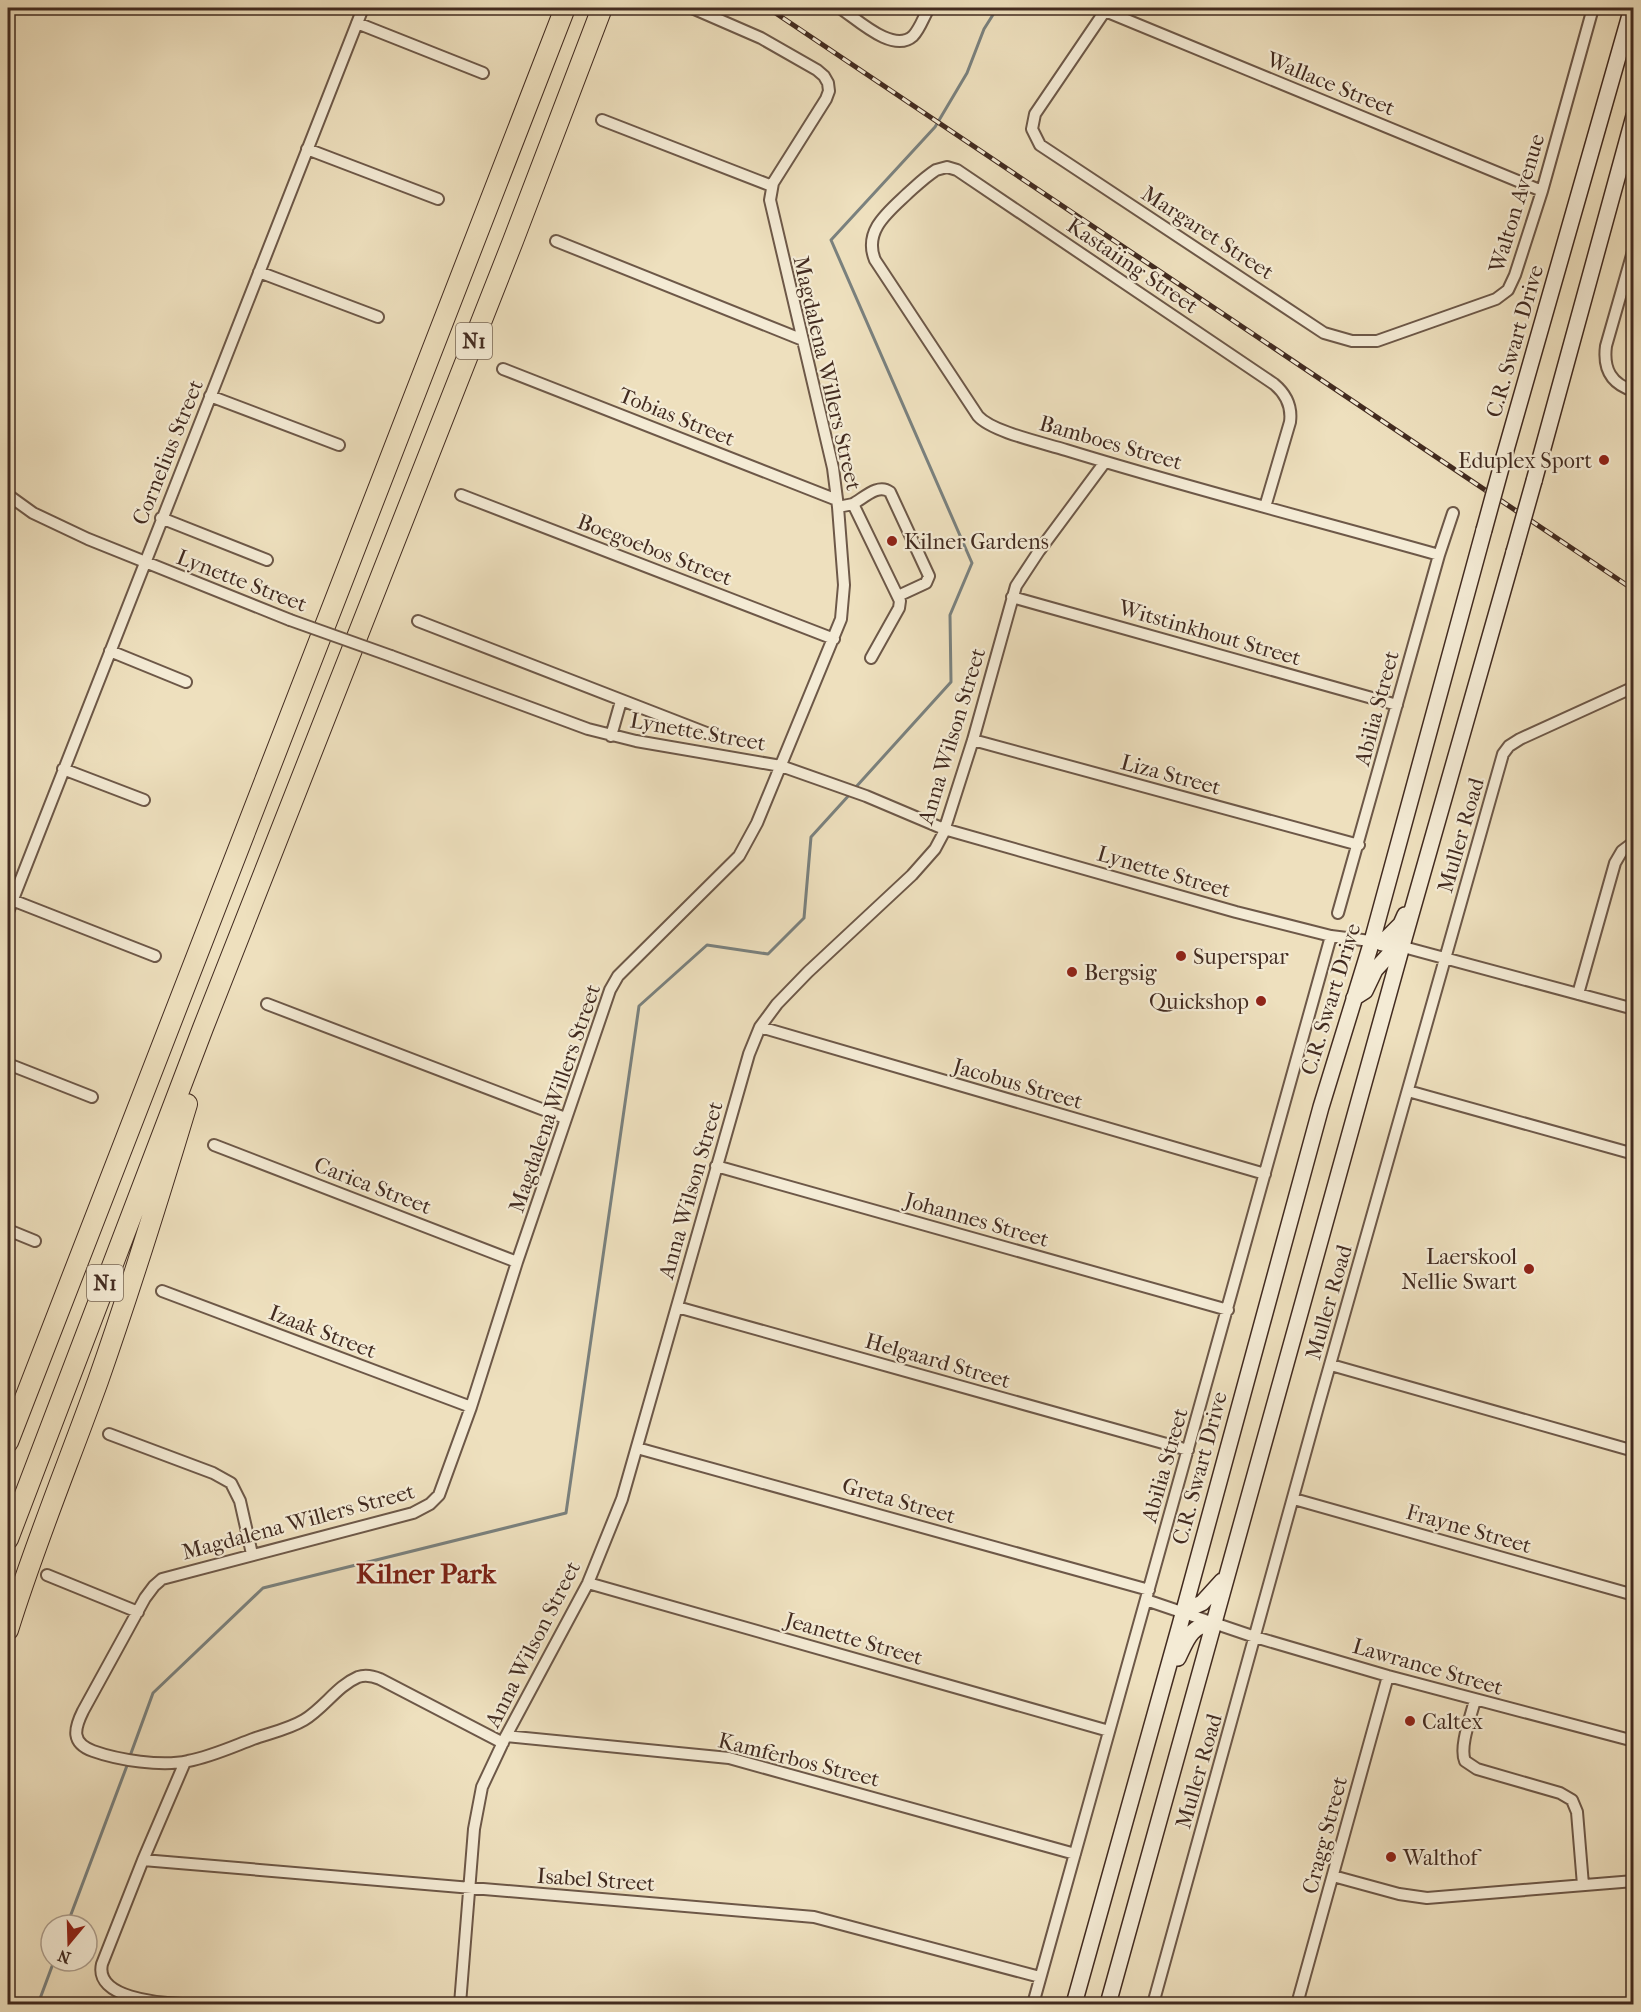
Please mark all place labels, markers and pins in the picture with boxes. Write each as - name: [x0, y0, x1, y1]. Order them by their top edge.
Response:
- place label: Eduplex Sport: [1458, 448, 1592, 474]
- marker: Eduplex Sport: [1597, 453, 1611, 467]
- place label: Kilner Gardens: [904, 529, 1049, 555]
- marker: Kilner Gardens: [885, 534, 899, 548]
- place label: Superspar: [1193, 944, 1289, 970]
- marker: Superspar: [1174, 949, 1188, 963]
- place label: Bergsig: [1084, 960, 1157, 986]
- marker: Bergsig: [1065, 965, 1079, 979]
- place label: Quickshop: [1149, 989, 1249, 1015]
- marker: Quickshop: [1254, 994, 1268, 1008]
- place label: Laerskool Nellie Swart: [1401, 1244, 1517, 1295]
- marker: Laerskool Nellie Swart: [1522, 1262, 1536, 1276]
- place label: Caltex: [1422, 1709, 1484, 1735]
- marker: Caltex: [1403, 1714, 1417, 1728]
- place label: Walthof: [1402, 1845, 1482, 1871]
- marker: Walthof: [1384, 1850, 1398, 1864]

